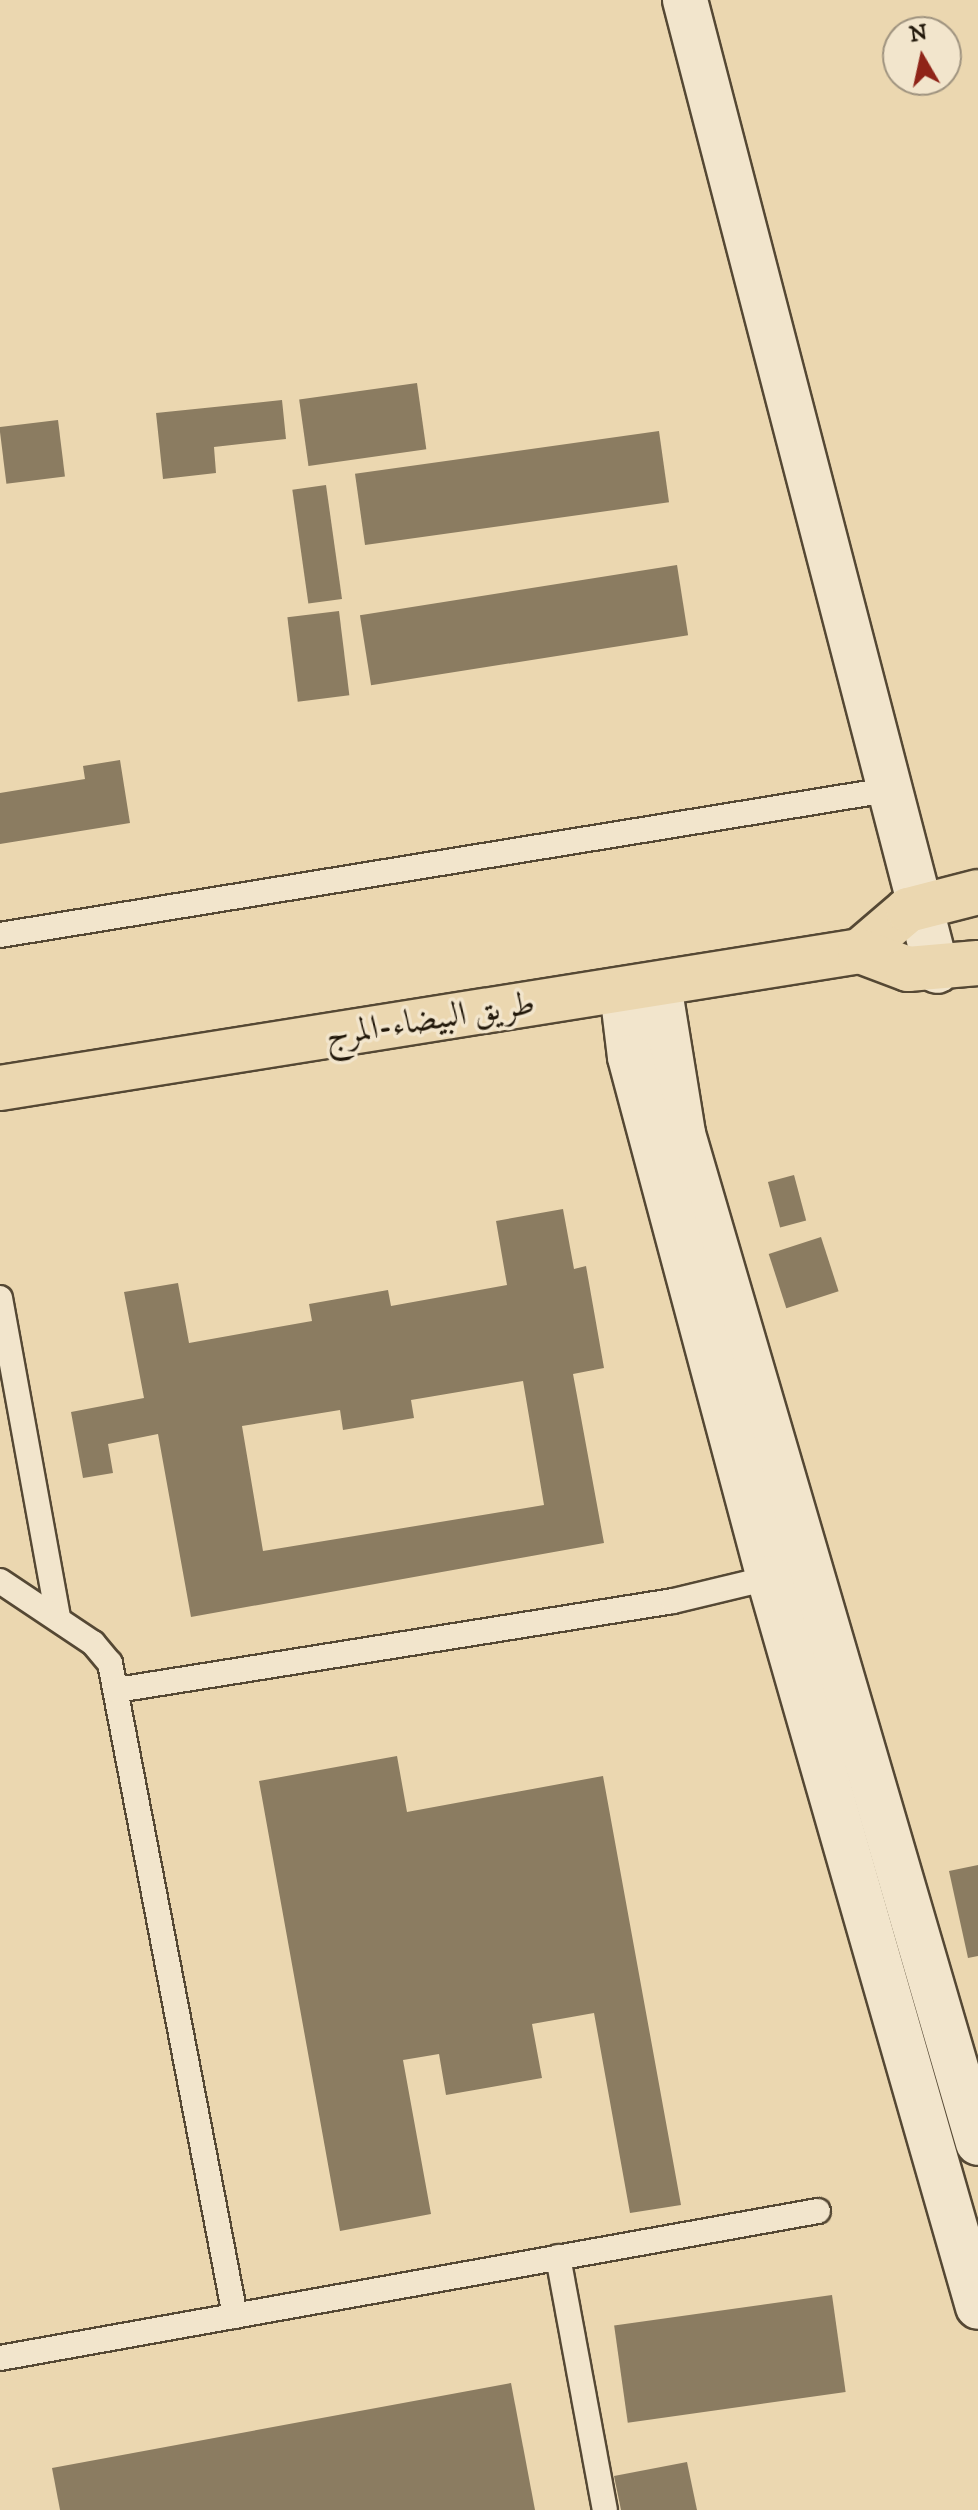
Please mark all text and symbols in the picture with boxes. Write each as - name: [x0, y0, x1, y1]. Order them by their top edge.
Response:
- north arrow: [882, 16, 962, 96]
- text: N: [907, 19, 930, 49]
- street label: طريق البيضاء-المرج: [322, 983, 538, 1057]

